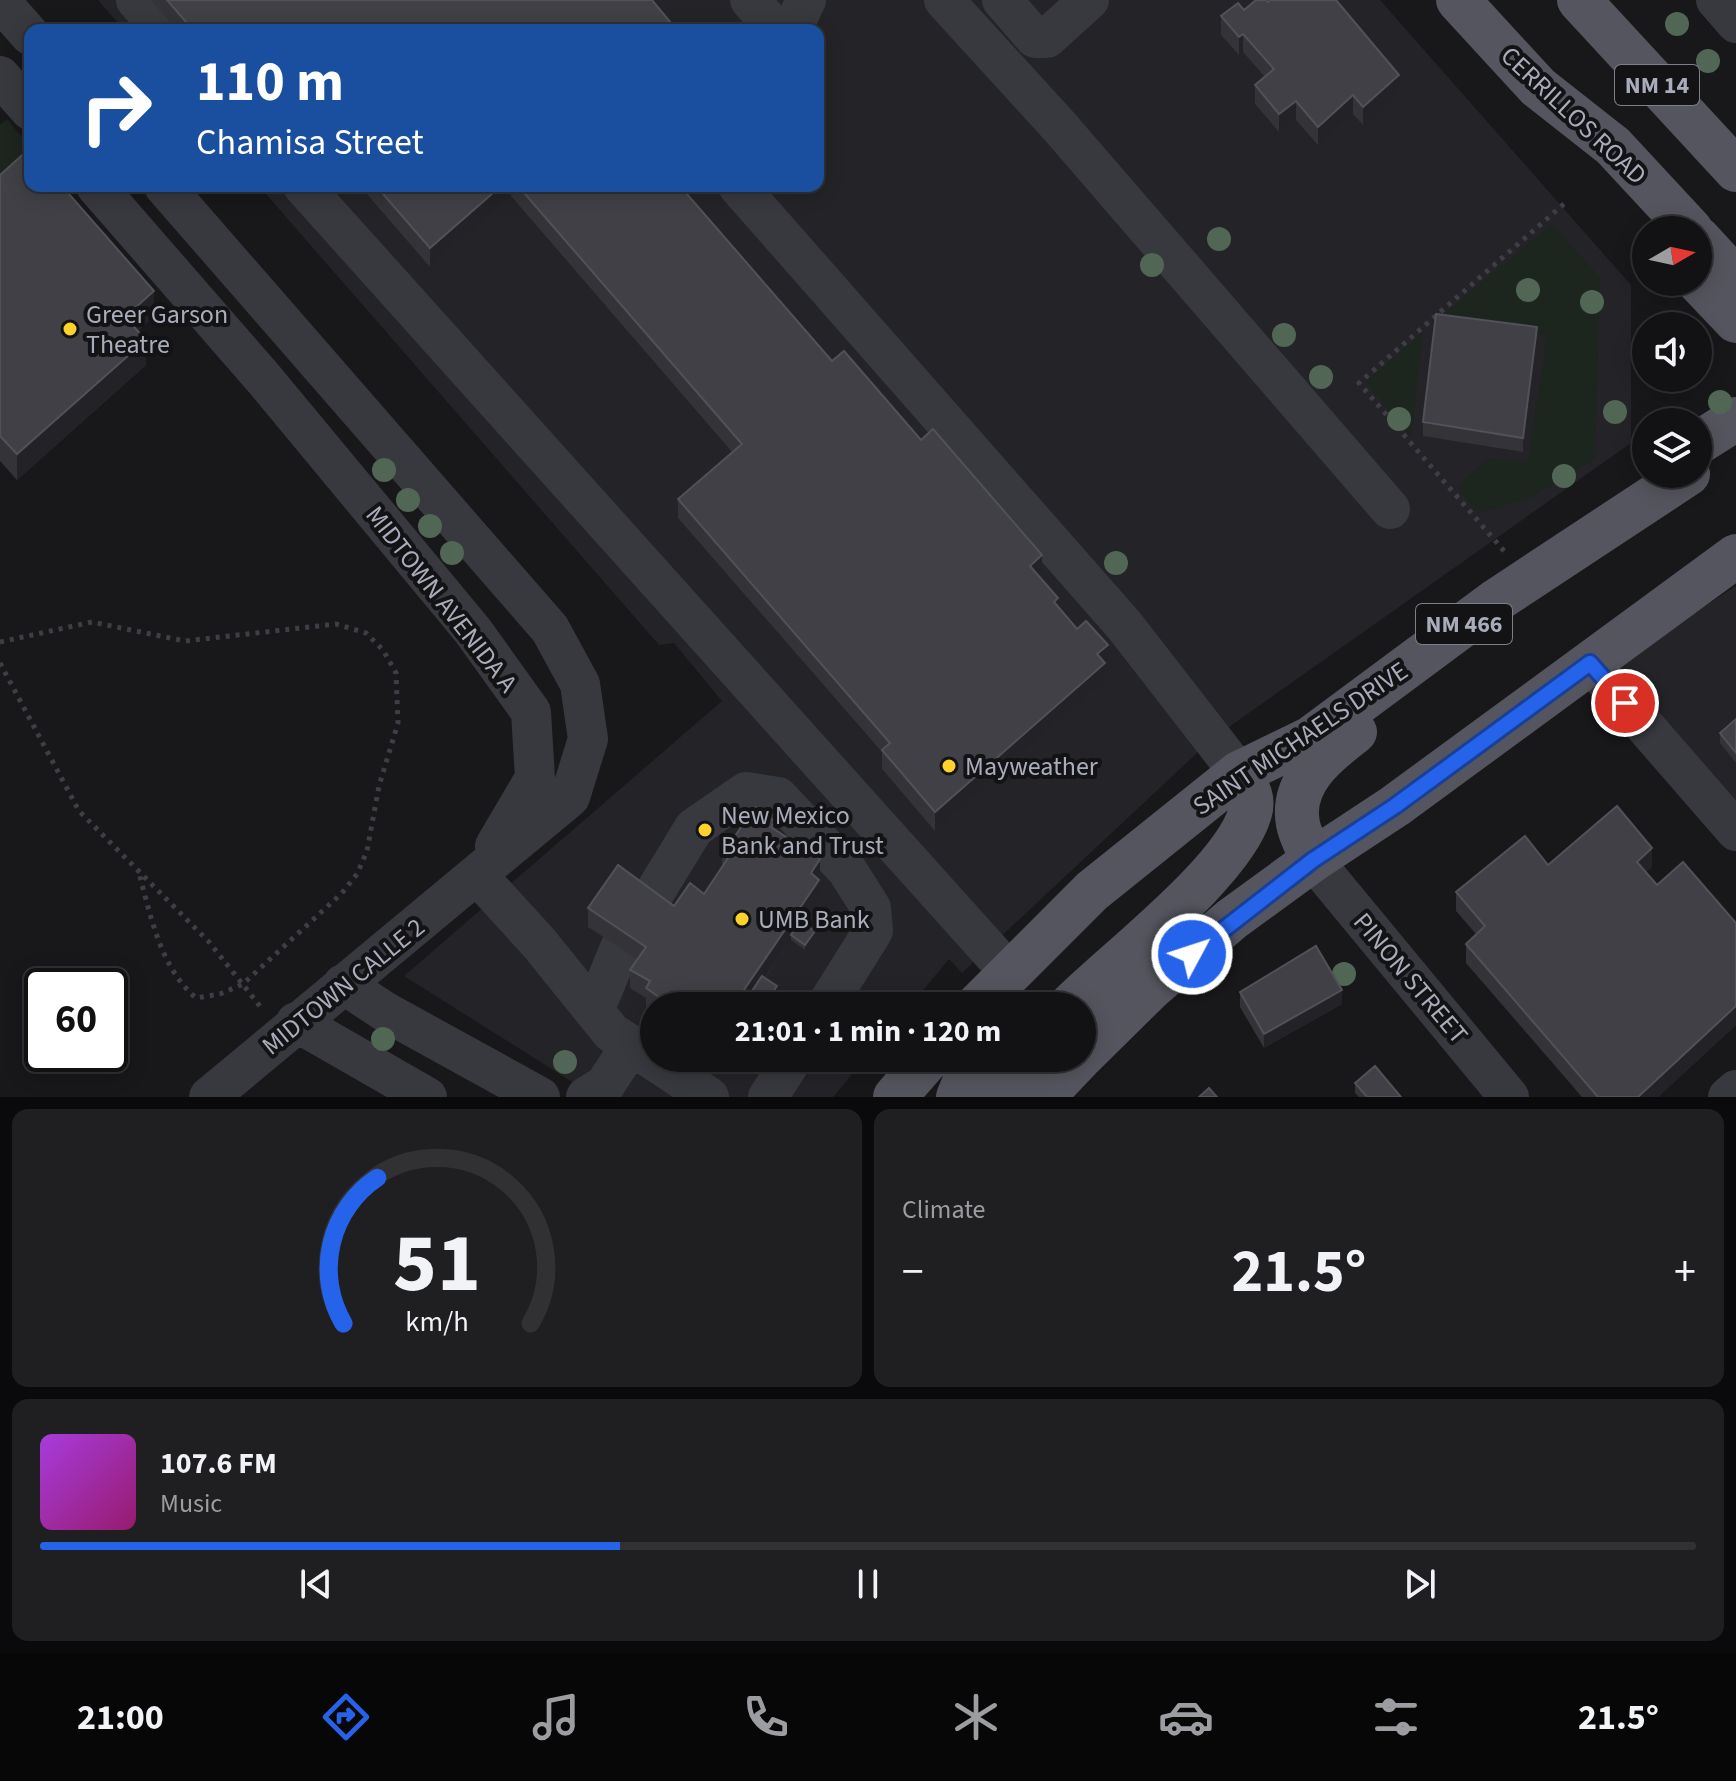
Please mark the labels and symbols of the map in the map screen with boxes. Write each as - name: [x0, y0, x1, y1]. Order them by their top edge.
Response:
- street label: CERRILLOS ROAD: [1492, 38, 1655, 193]
- road number: NM 14: [1615, 65, 1699, 105]
- north arrow: [1632, 216, 1712, 296]
- place label: Greer Garson Theatre: [86, 296, 228, 363]
- marker: Greer Garson Theatre: [61, 320, 79, 338]
- street label: MIDTOWN AVENIDA A: [357, 498, 527, 701]
- road number: NM 466: [1416, 604, 1512, 644]
- street label: SAINT MICHAELS DRIVE: [1185, 653, 1415, 824]
- pin: [1591, 669, 1659, 737]
- place label: Mayweather: [965, 748, 1099, 785]
- marker: Mayweather: [940, 757, 958, 775]
- place label: New Mexico Bank and Trust: [721, 797, 884, 864]
- marker: New Mexico Bank and Trust: [696, 821, 714, 839]
- place label: UMB Bank: [758, 901, 870, 938]
- street label: PINON STREET: [1345, 905, 1477, 1052]
- street label: MIDTOWN CALLE 2: [254, 909, 433, 1064]
- marker: UMB Bank: [733, 910, 751, 928]
- position arrow: [1150, 912, 1234, 996]
- speed limit sign: 60: [24, 968, 128, 1072]

